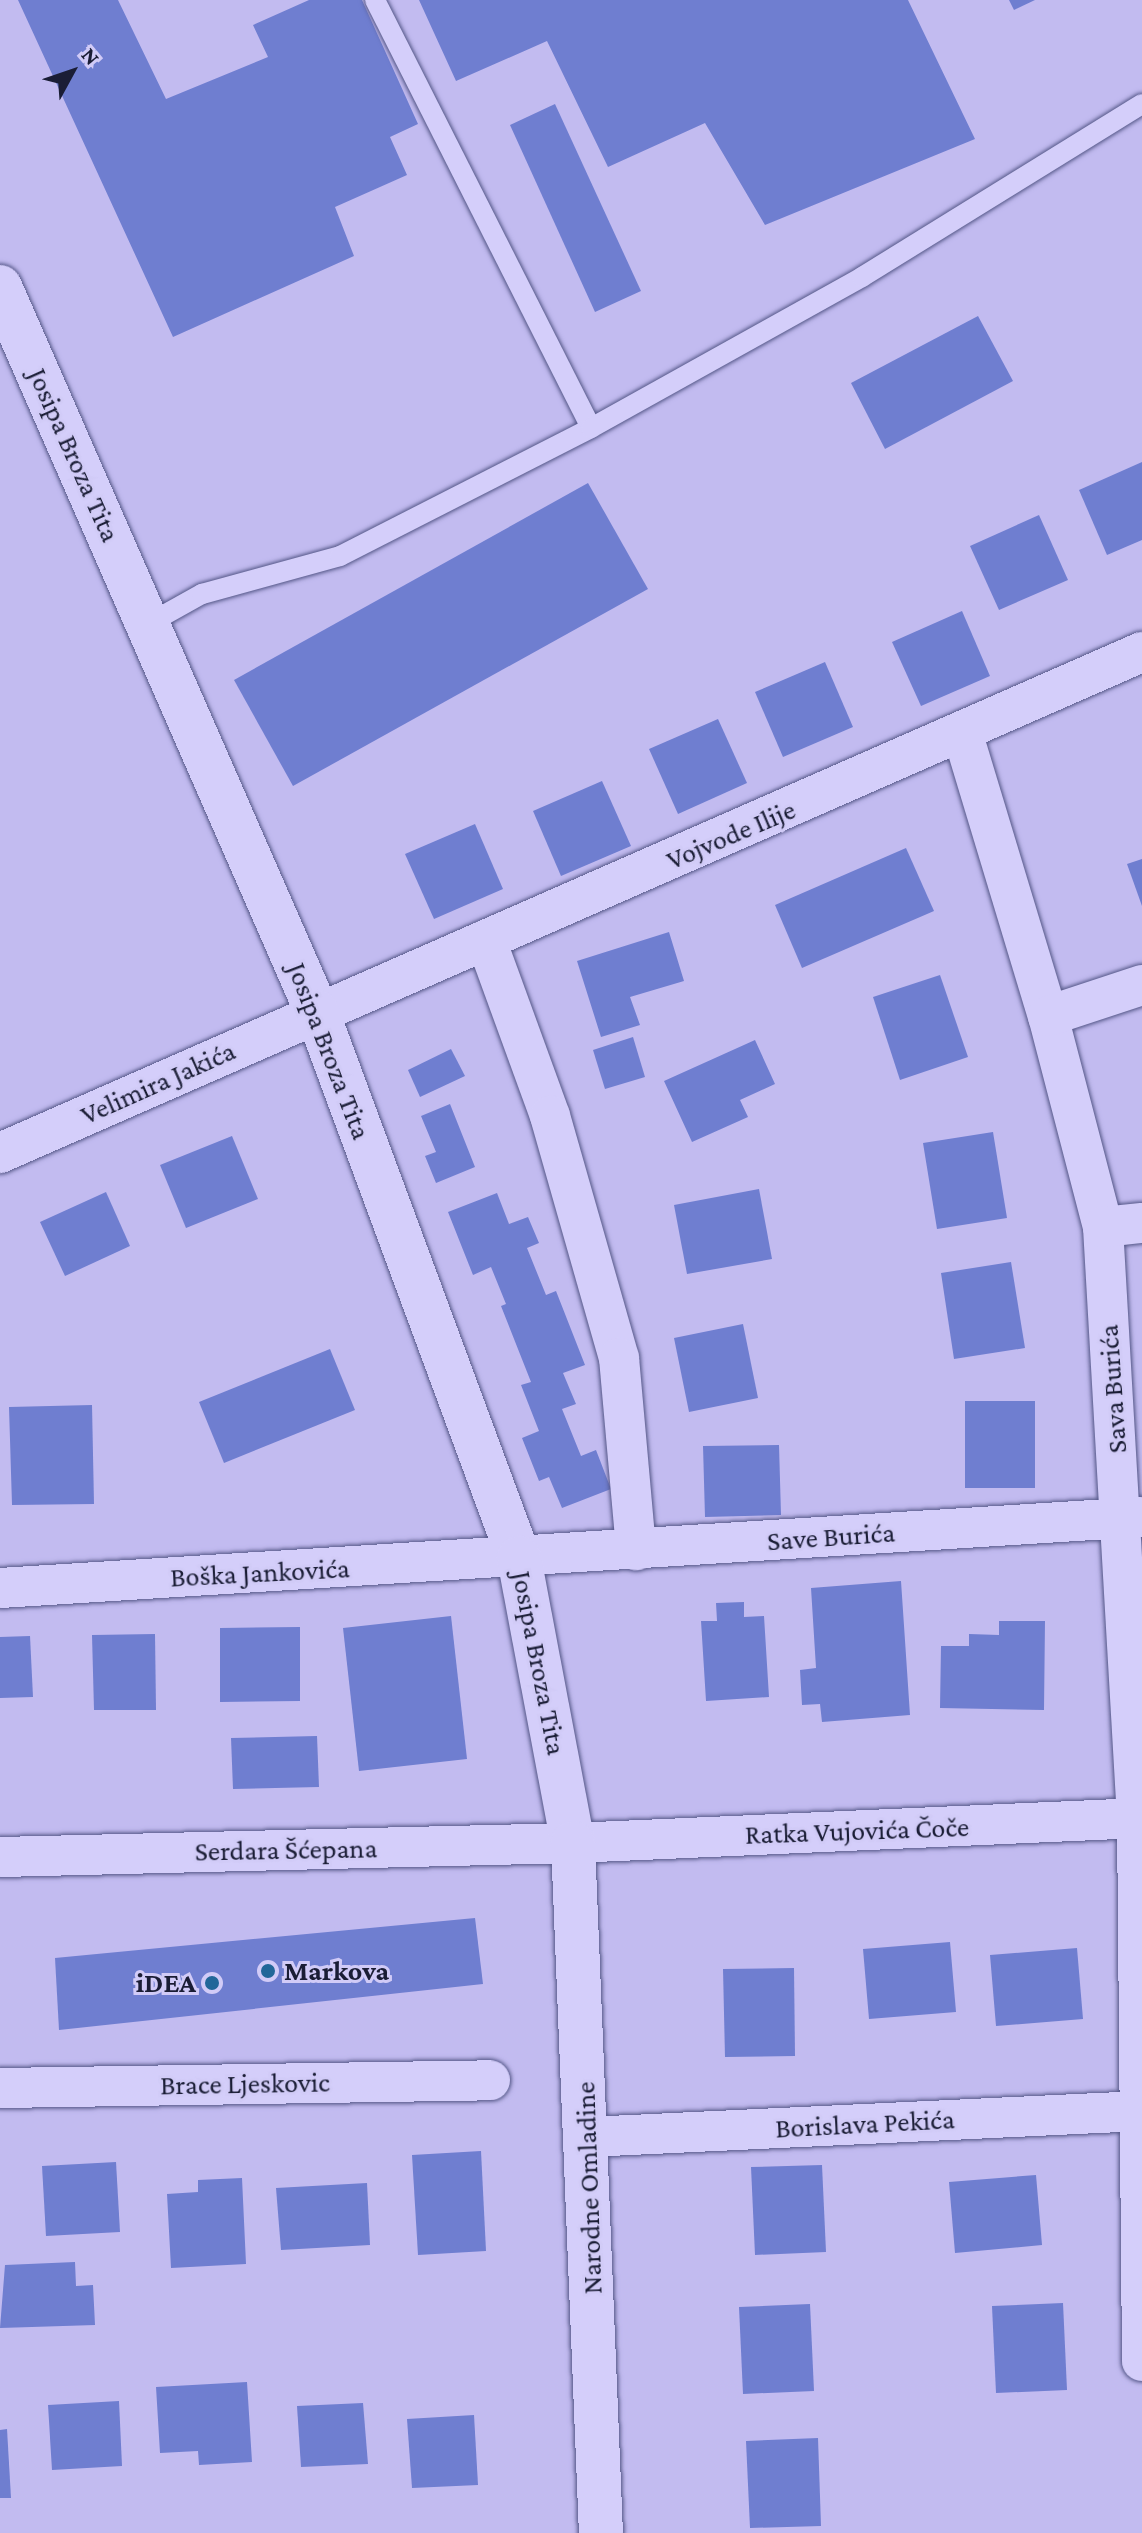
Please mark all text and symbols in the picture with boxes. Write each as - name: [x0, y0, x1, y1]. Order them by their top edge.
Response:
- north arrow: [32, 32, 112, 112]
- text: N: [76, 42, 105, 70]
- street label: Josipa Broza Tita: [21, 363, 127, 547]
- street label: Vojvode Ilije: [661, 793, 801, 877]
- street label: Josipa Broza Tita: [280, 958, 378, 1144]
- street label: Velimira Jakića: [75, 1034, 241, 1132]
- street label: Sava Burića: [1092, 1324, 1134, 1454]
- street label: Save Burića: [766, 1516, 896, 1558]
- street label: Boška Jankovića: [169, 1552, 351, 1594]
- street label: Josipa Broza Tita: [505, 1568, 573, 1758]
- street label: Ratka Vujovića Čoče: [744, 1810, 970, 1852]
- street label: Serdara Šćepana: [194, 1832, 378, 1868]
- place label: Markova: [284, 1954, 389, 1988]
- marker: Markova: [259, 1962, 277, 1980]
- place label: iDEA: [136, 1966, 196, 2000]
- marker: iDEA: [203, 1974, 221, 1992]
- street label: Brace Ljeskovic: [160, 2066, 330, 2102]
- street label: Narodne Omladine: [568, 2081, 610, 2295]
- street label: Borislava Pekića: [774, 2103, 956, 2145]

